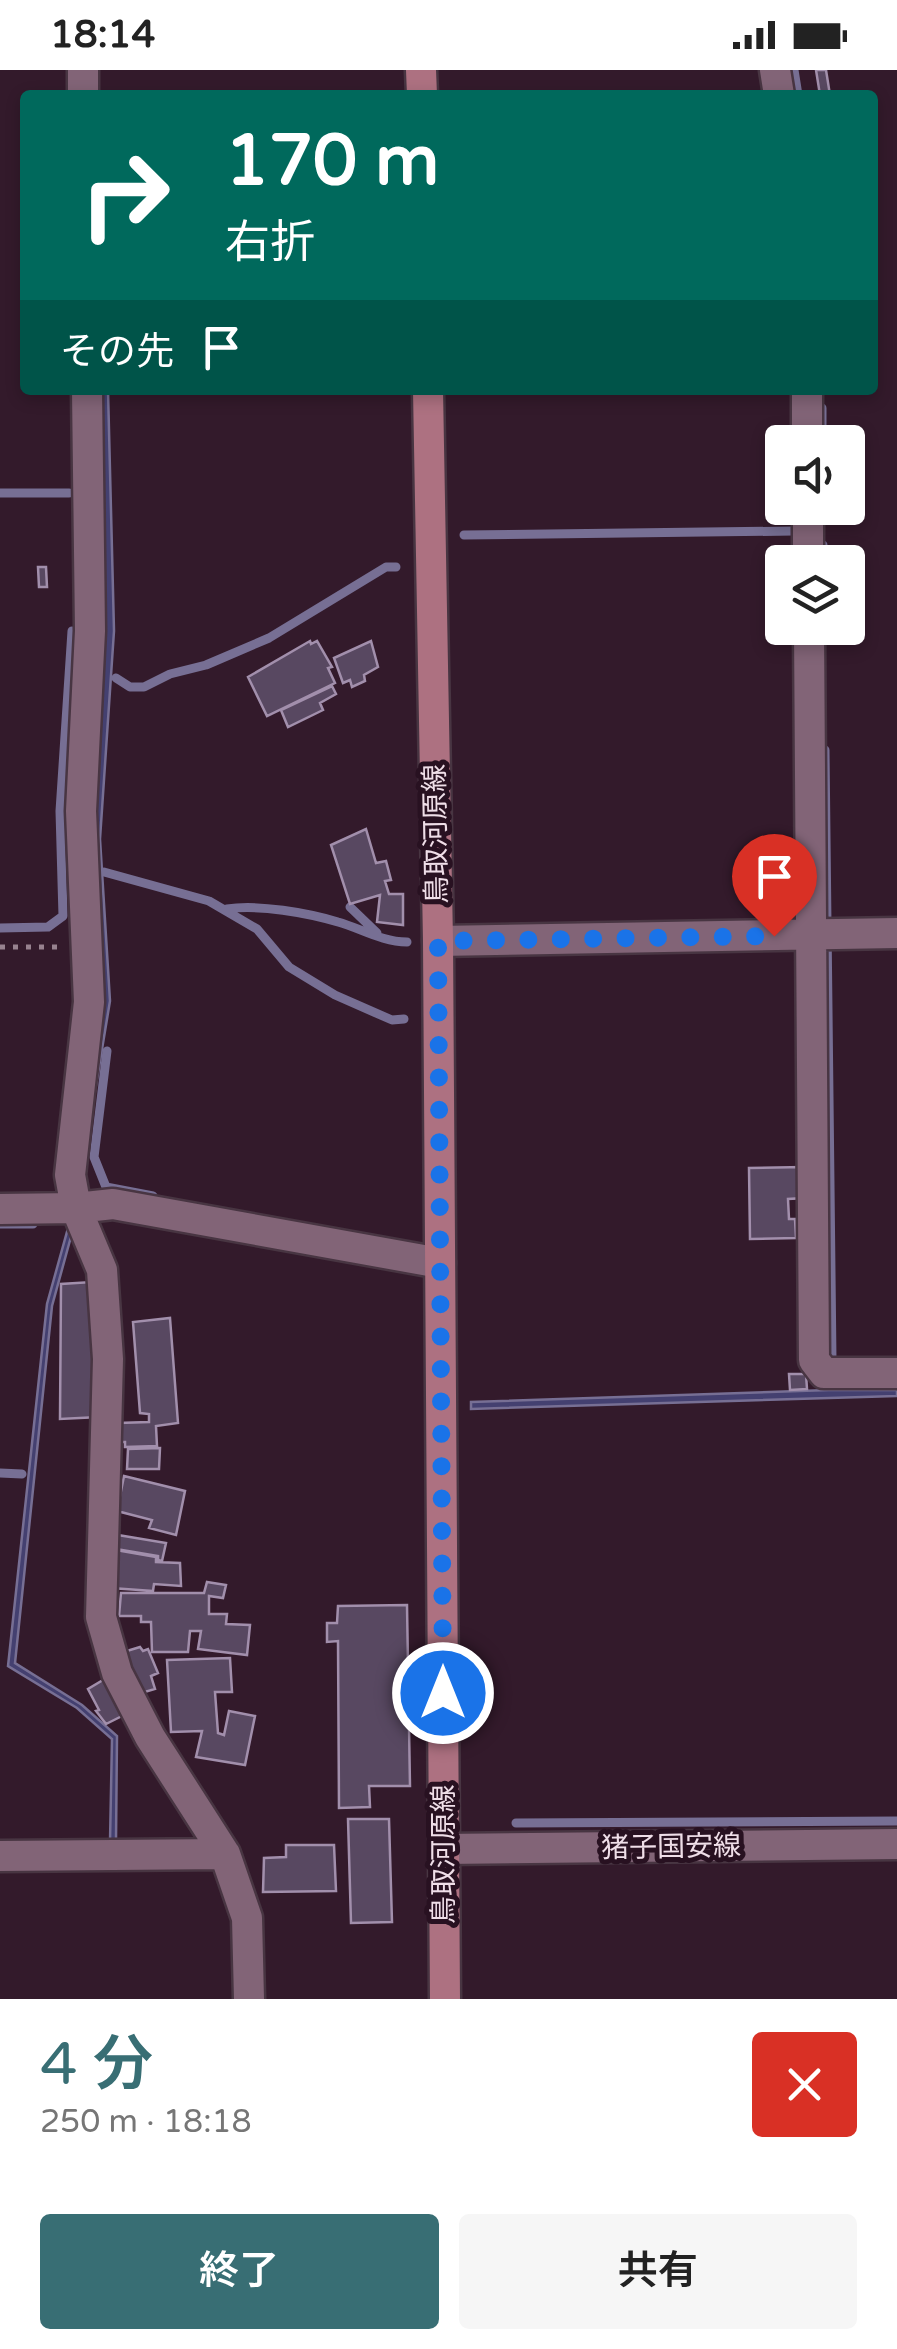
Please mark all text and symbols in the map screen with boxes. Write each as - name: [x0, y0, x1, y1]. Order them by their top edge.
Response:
- text: 18:14: [50, 12, 155, 58]
- text: 170 m: [225, 120, 439, 204]
- icon: right: [60, 130, 190, 260]
- text: 右折: [225, 216, 315, 270]
- icon: arrive: [194, 320, 249, 375]
- text: その先: [60, 329, 174, 375]
- map controls: [765, 425, 865, 645]
- button: sound: [765, 425, 865, 525]
- button: layers: [765, 545, 865, 645]
- street label: 鳥取河原線: [418, 764, 454, 904]
- pin: [732, 834, 817, 937]
- icon: arrive: [747, 849, 802, 904]
- position arrow: [391, 1641, 495, 1745]
- street label: 鳥取河原線: [427, 1784, 461, 1924]
- street label: 猪子国安線: [601, 1829, 741, 1865]
- text: 4 分: [40, 2029, 153, 2101]
- button: close: [752, 2032, 857, 2137]
- text: 250 m · 18:18: [40, 2103, 252, 2141]
- button: 終了: [40, 2214, 439, 2329]
- button: 共有: [459, 2214, 857, 2329]

